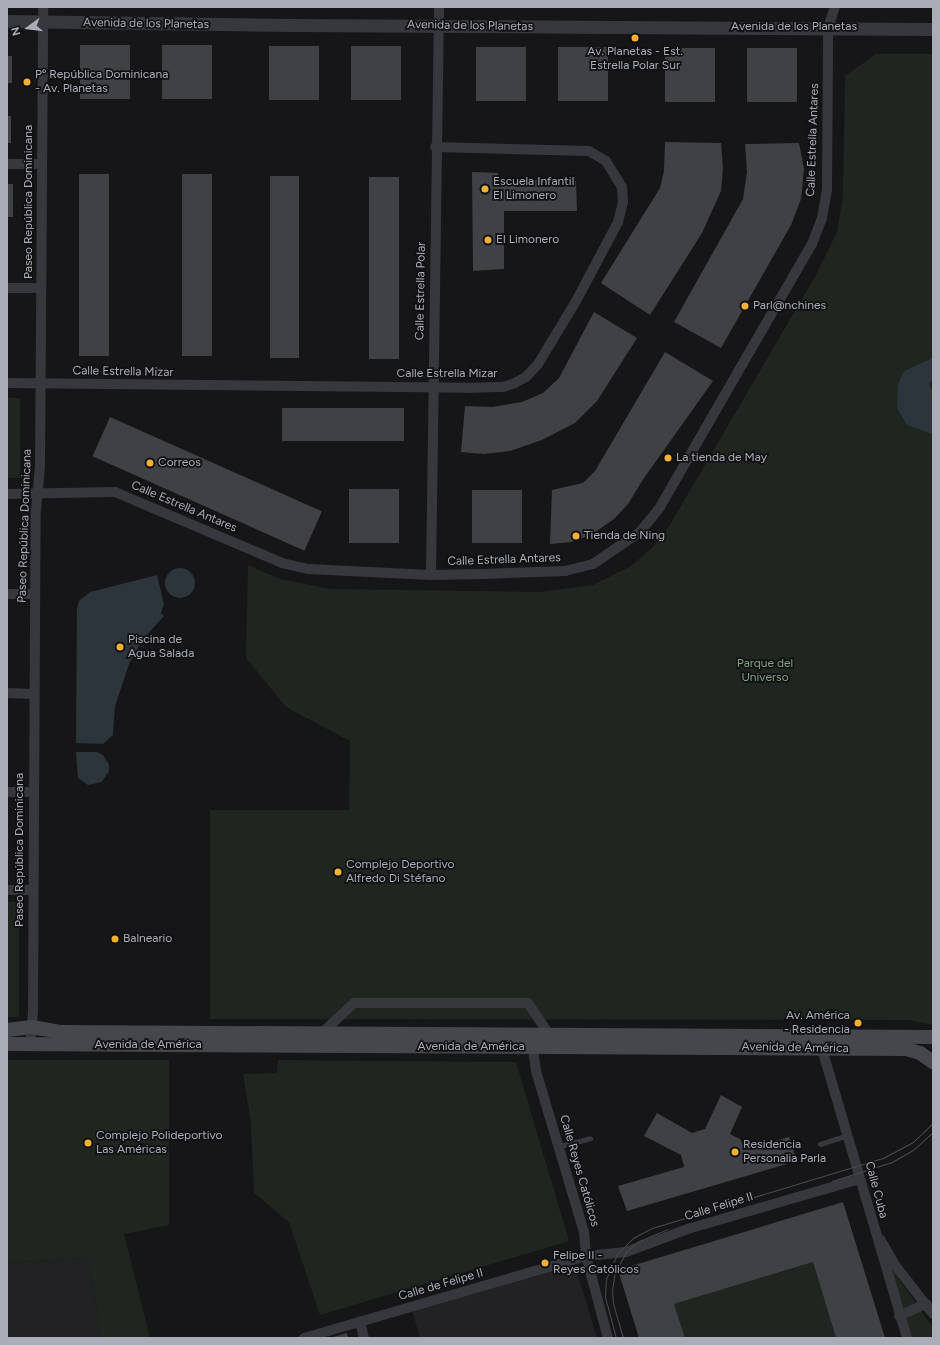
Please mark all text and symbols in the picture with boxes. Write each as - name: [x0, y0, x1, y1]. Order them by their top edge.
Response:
- north arrow: [8, 8, 48, 48]
- street label: Avenida de los Planetas: [83, 16, 209, 32]
- street label: Avenida de los Planetas: [407, 18, 533, 34]
- street label: Avenida de los Planetas: [731, 20, 857, 34]
- text: N: [9, 25, 23, 37]
- marker: Av. Planetas - Est. Estrella Polar Sur: [630, 33, 640, 43]
- place label: Av. Planetas - Est. Estrella Polar Sur: [587, 45, 683, 73]
- place label: Pº República Dominicana - Av. Planetas: [35, 68, 168, 96]
- marker: Pº República Dominicana - Av. Planetas: [22, 77, 32, 87]
- street label: Calle Estrella Antares: [804, 83, 822, 197]
- street label: Paseo República Dominicana: [22, 125, 36, 279]
- place label: Escuela Infantil El Limonero: [493, 175, 574, 203]
- marker: Escuela Infantil El Limonero: [480, 184, 490, 194]
- place label: El Limonero: [496, 233, 559, 247]
- marker: El Limonero: [483, 235, 493, 245]
- street label: Calle Estrella Polar: [413, 242, 429, 340]
- place label: Parl@nchines: [753, 299, 826, 313]
- marker: Parl@nchines: [740, 301, 750, 311]
- street label: Calle Estrella Mizar: [72, 364, 174, 380]
- street label: Calle Estrella Mizar: [397, 367, 497, 381]
- street label: Paseo República Dominicana: [15, 449, 35, 603]
- place label: La tienda de May: [676, 451, 767, 465]
- marker: La tienda de May: [663, 453, 673, 463]
- place label: Correos: [158, 456, 201, 470]
- marker: Correos: [145, 458, 155, 468]
- street label: Calle Estrella Antares: [129, 478, 239, 536]
- place label: Tienda de Ning: [584, 529, 665, 543]
- marker: Tienda de Ning: [571, 531, 581, 541]
- street label: Calle Estrella Antares: [447, 551, 561, 569]
- place label: Piscina de Agua Salada: [128, 633, 194, 661]
- marker: Piscina de Agua Salada: [115, 642, 125, 652]
- park label: Parque del Universo: [737, 657, 793, 685]
- street label: Paseo República Dominicana: [13, 773, 27, 927]
- place label: Complejo Deportivo Alfredo Di Stéfano: [346, 858, 455, 886]
- marker: Complejo Deportivo Alfredo Di Stéfano: [333, 867, 343, 877]
- place label: Balneario: [123, 932, 172, 946]
- marker: Balneario: [110, 934, 120, 944]
- place label: Av. América - Residencia: [784, 1009, 850, 1037]
- marker: Av. América - Residencia: [853, 1018, 863, 1028]
- street label: Avenida de América: [94, 1038, 202, 1052]
- street label: Avenida de América: [417, 1040, 525, 1054]
- street label: Avenida de América: [741, 1040, 849, 1056]
- street label: Calle Reyes Católicos: [556, 1114, 602, 1228]
- place label: Complejo Polideportivo Las Américas: [96, 1129, 223, 1157]
- marker: Complejo Polideportivo Las Américas: [83, 1138, 93, 1148]
- place label: Residencia Personalia Parla: [743, 1138, 826, 1166]
- marker: Residencia Personalia Parla: [730, 1147, 740, 1157]
- street label: Calle Cuba: [862, 1160, 890, 1220]
- street label: Calle Felipe II: [683, 1190, 755, 1224]
- place label: Felipe II - Reyes Católicos: [553, 1249, 639, 1277]
- marker: Felipe II - Reyes Católicos: [540, 1258, 550, 1268]
- street label: Calle de Felipe II: [397, 1266, 485, 1304]

